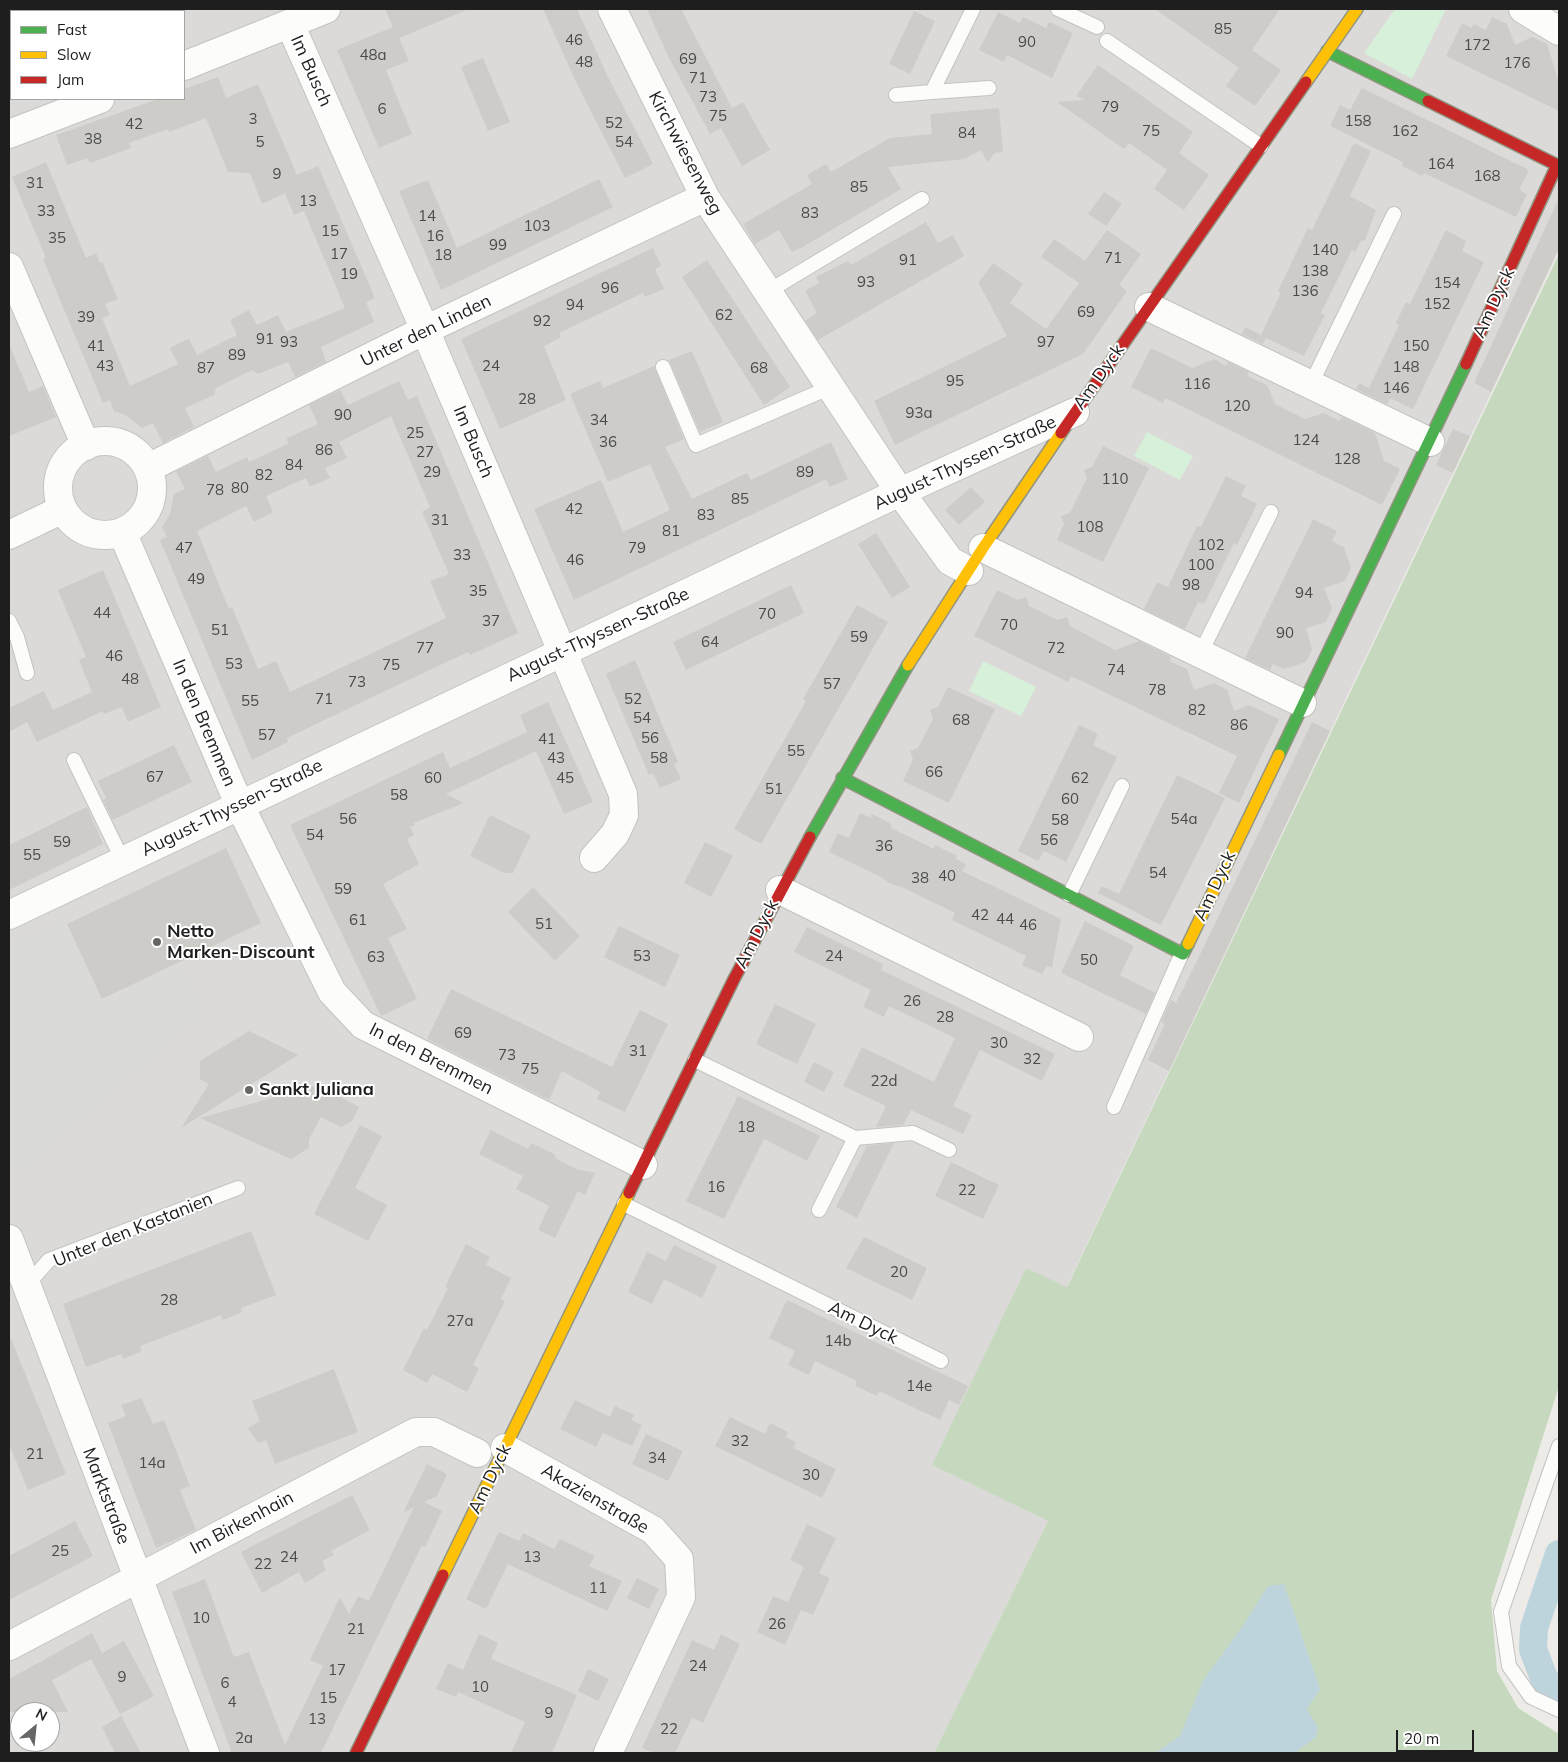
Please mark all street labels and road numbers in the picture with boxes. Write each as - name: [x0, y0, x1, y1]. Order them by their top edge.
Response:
- street label: Im Busch: [286, 32, 336, 110]
- street label: Kirchwiesenweg: [643, 88, 727, 218]
- street label: Am Dyck: [1468, 265, 1520, 341]
- street label: Unter den Linden: [357, 290, 495, 372]
- street label: Am Dyck: [1069, 340, 1129, 414]
- street label: Im Busch: [448, 403, 498, 481]
- street label: August-Thyssen-Straße: [870, 411, 1060, 515]
- street label: August-Thyssen-Straße: [503, 583, 693, 687]
- street label: In den Bremmen: [167, 656, 241, 790]
- street label: August-Thyssen-Straße: [138, 755, 326, 861]
- street label: Am Dyck: [1189, 848, 1241, 924]
- street label: Am Dyck: [730, 896, 784, 972]
- street label: In den Bremmen: [365, 1018, 497, 1100]
- street label: Unter den Kastanien: [50, 1188, 216, 1272]
- street label: Am Dyck: [825, 1297, 901, 1349]
- street label: Am Dyck: [464, 1441, 516, 1517]
- street label: Marktstraße: [78, 1445, 134, 1547]
- street label: Akazienstraße: [537, 1459, 653, 1539]
- street label: Im Birkenhain: [187, 1487, 297, 1559]

